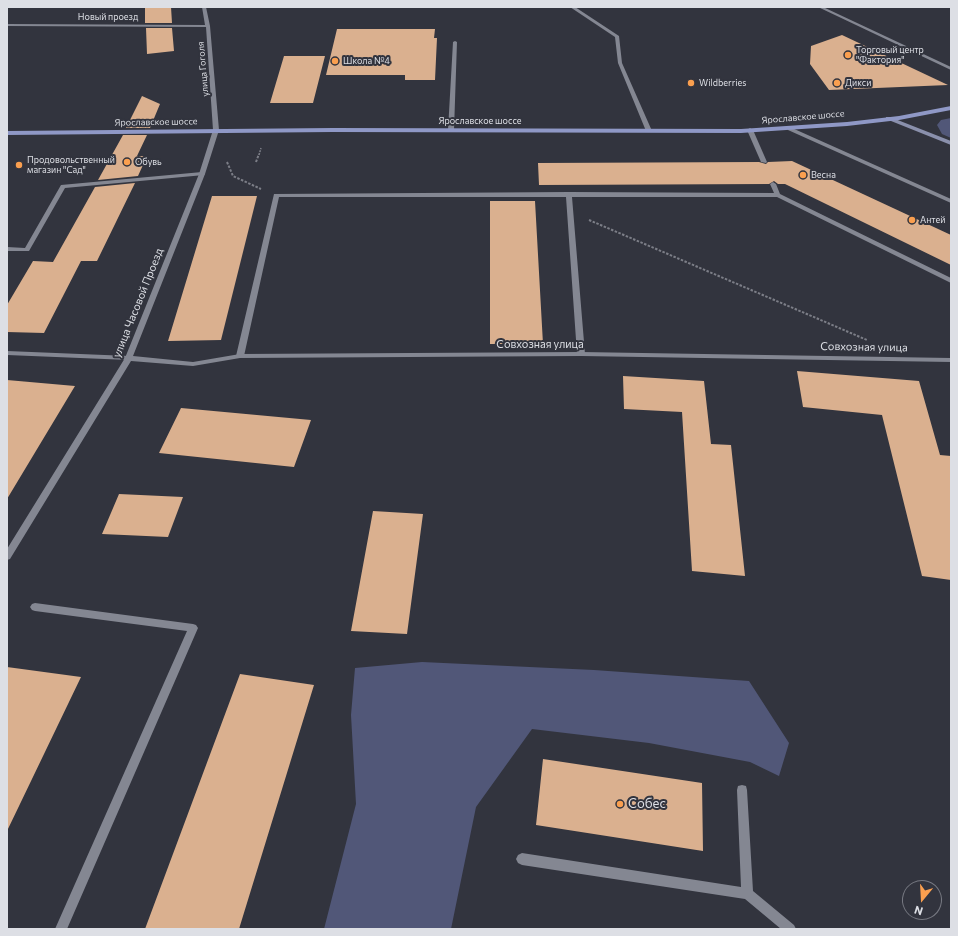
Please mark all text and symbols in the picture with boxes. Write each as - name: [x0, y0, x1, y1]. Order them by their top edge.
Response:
- street label: Новый проезд: [78, 12, 138, 22]
- street label: улица Гоголя: [195, 41, 211, 97]
- place label: Торговый центр "Фактория": [856, 45, 924, 66]
- marker: Торговый центр "Фактория": [843, 50, 853, 60]
- marker: Школа №4: [330, 56, 340, 66]
- place label: Школа №4: [343, 56, 390, 66]
- marker: Wildberries: [686, 78, 696, 88]
- place label: Wildberries: [699, 78, 746, 88]
- marker: Дикси: [832, 78, 842, 88]
- place label: Дикси: [845, 78, 871, 88]
- street label: Ярославское шоссе: [761, 108, 845, 126]
- street label: Ярославское шоссе: [114, 116, 198, 128]
- street label: Ярославское шоссе: [438, 116, 522, 126]
- place label: Продовольственный магазин "Сад": [27, 155, 115, 176]
- marker: Обувь: [122, 157, 132, 167]
- place label: Обувь: [135, 157, 162, 167]
- marker: Продовольственный магазин "Сад": [14, 160, 24, 170]
- marker: Весна: [798, 170, 808, 180]
- place label: Весна: [811, 170, 836, 180]
- marker: Антей: [907, 215, 917, 225]
- place label: Антей: [920, 215, 945, 225]
- street label: улица Часовой Проезд: [110, 246, 166, 360]
- street label: Совхозная улица: [496, 337, 584, 351]
- street label: Совхозная улица: [820, 340, 908, 354]
- place label: Собес: [628, 796, 666, 812]
- marker: Собес: [615, 799, 625, 809]
- north arrow: [902, 880, 942, 920]
- text: N: [913, 903, 924, 918]

